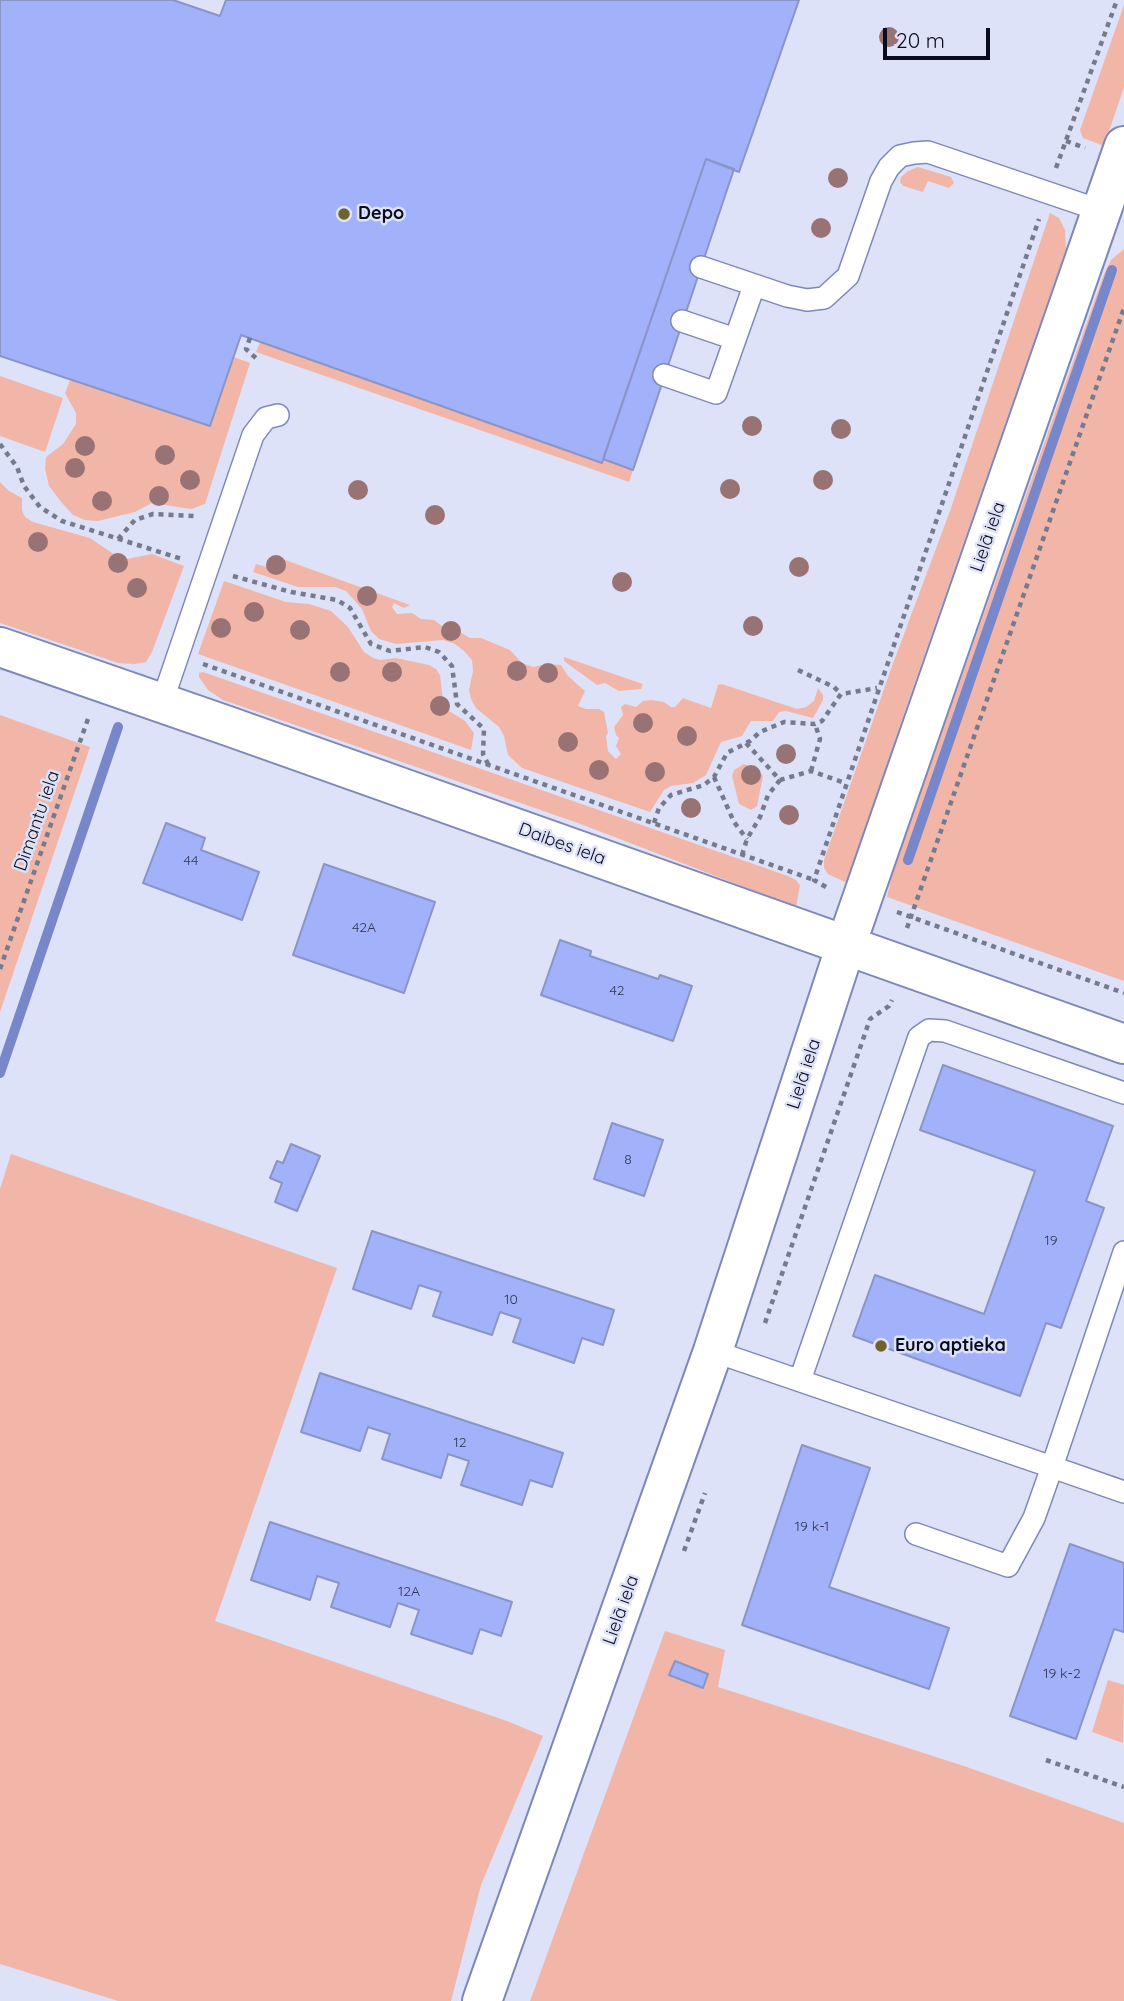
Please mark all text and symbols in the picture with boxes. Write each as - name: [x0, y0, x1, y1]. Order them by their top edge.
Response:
- scale bar: [886, 14, 993, 58]
- text: 20 m: [896, 27, 945, 53]
- place label: Depo: [358, 203, 404, 225]
- marker: Depo: [336, 206, 352, 222]
- street label: Lielā iela: [966, 499, 1010, 575]
- street label: Dimantu iela: [10, 768, 64, 874]
- street label: Daibes iela: [515, 818, 609, 870]
- house number: 44: [184, 853, 198, 869]
- house number: 42A: [352, 920, 376, 936]
- house number: 42: [609, 983, 625, 999]
- street label: Lielā iela: [783, 1036, 825, 1112]
- house number: 8: [624, 1152, 632, 1168]
- house number: 19: [1045, 1233, 1057, 1249]
- house number: 10: [504, 1292, 518, 1308]
- place label: Euro aptieka: [895, 1335, 1006, 1357]
- marker: Euro aptieka: [873, 1338, 889, 1354]
- house number: 12: [454, 1435, 466, 1451]
- house number: 19 k-1: [795, 1519, 829, 1535]
- street label: Lielā iela: [598, 1572, 644, 1648]
- house number: 12A: [398, 1584, 420, 1600]
- house number: 19 k-2: [1043, 1666, 1081, 1682]

